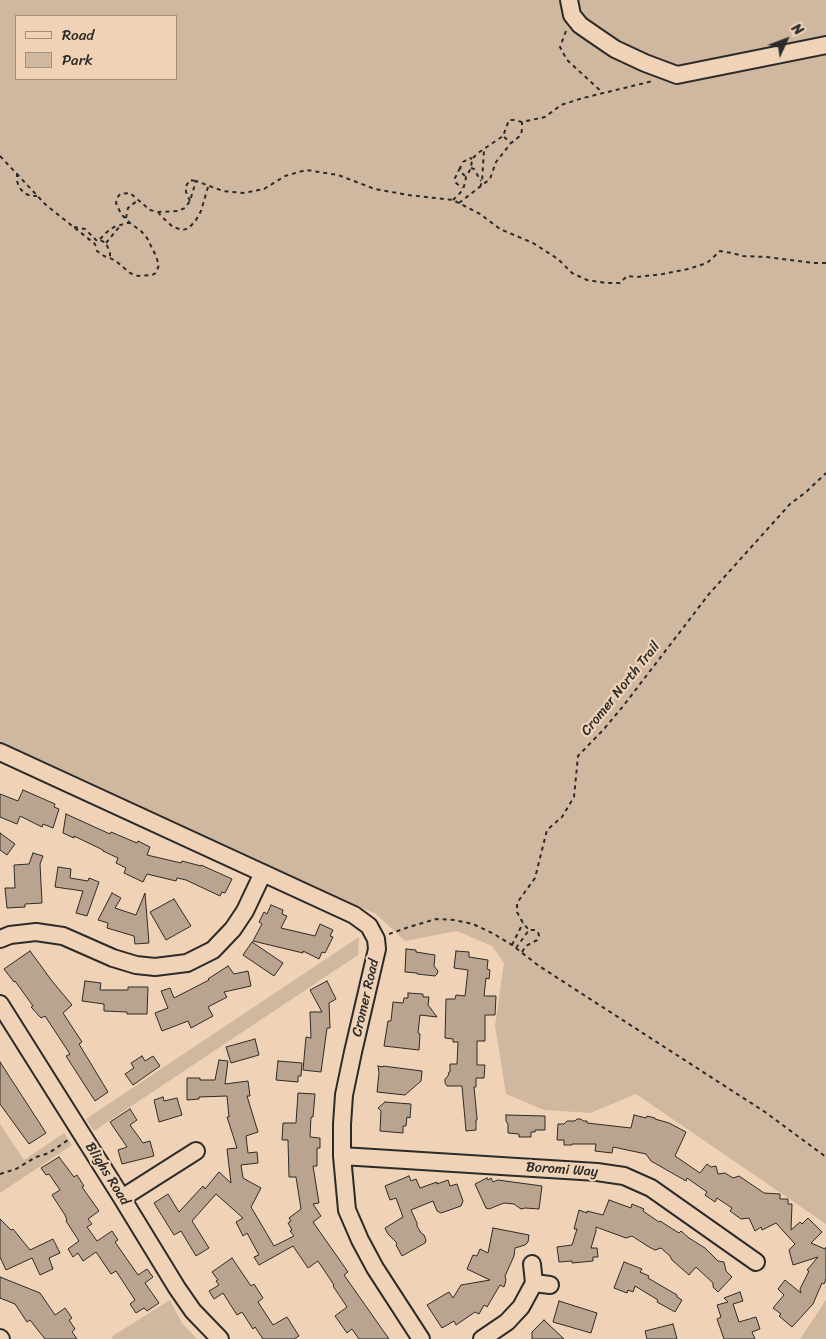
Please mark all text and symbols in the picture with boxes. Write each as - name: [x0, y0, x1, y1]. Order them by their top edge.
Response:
- legend: [15, 15, 178, 80]
- north arrow: [761, 15, 811, 65]
- text: N: [785, 17, 810, 41]
- text: Road: [62, 22, 94, 48]
- text: Park: [62, 47, 93, 73]
- street label: Cromer North Trail: [578, 639, 664, 739]
- street label: Cromer Road: [349, 958, 383, 1038]
- street label: Blighs Road: [81, 1139, 133, 1209]
- street label: Boromi Way: [525, 1159, 599, 1181]

